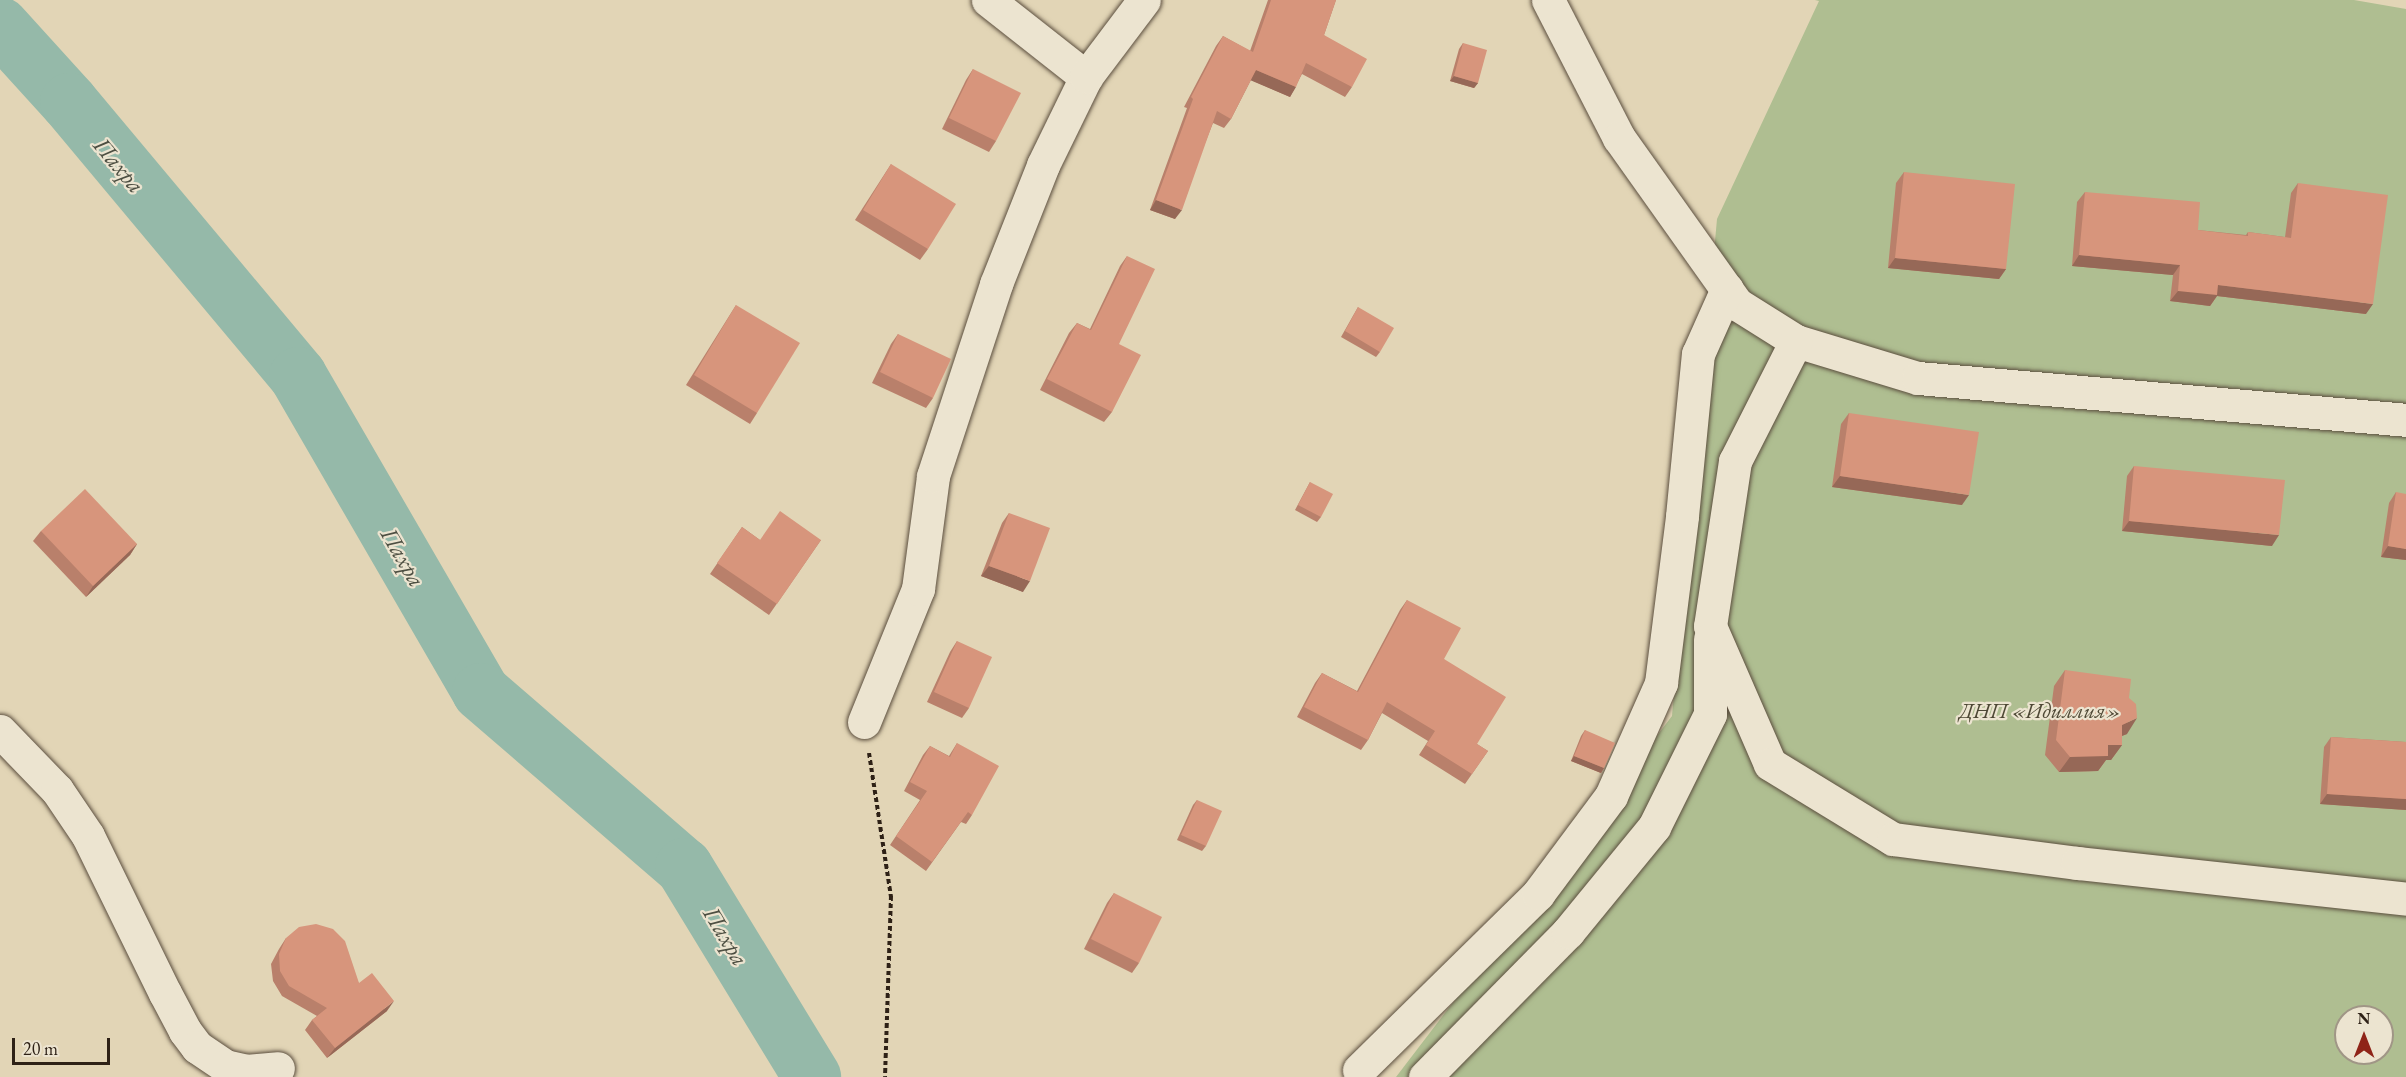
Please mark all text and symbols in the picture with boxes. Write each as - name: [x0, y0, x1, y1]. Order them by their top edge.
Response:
- water label: Пахра: [87, 131, 151, 199]
- water label: Пахра: [375, 522, 431, 592]
- park label: ДНП «Идиллия»: [1959, 698, 2121, 724]
- water label: Пахра: [697, 901, 755, 971]
- north arrow: [2334, 1005, 2394, 1065]
- text: N: [2358, 1008, 2370, 1029]
- scale bar: [15, 1026, 112, 1064]
- text: 20 m: [23, 1037, 58, 1060]

